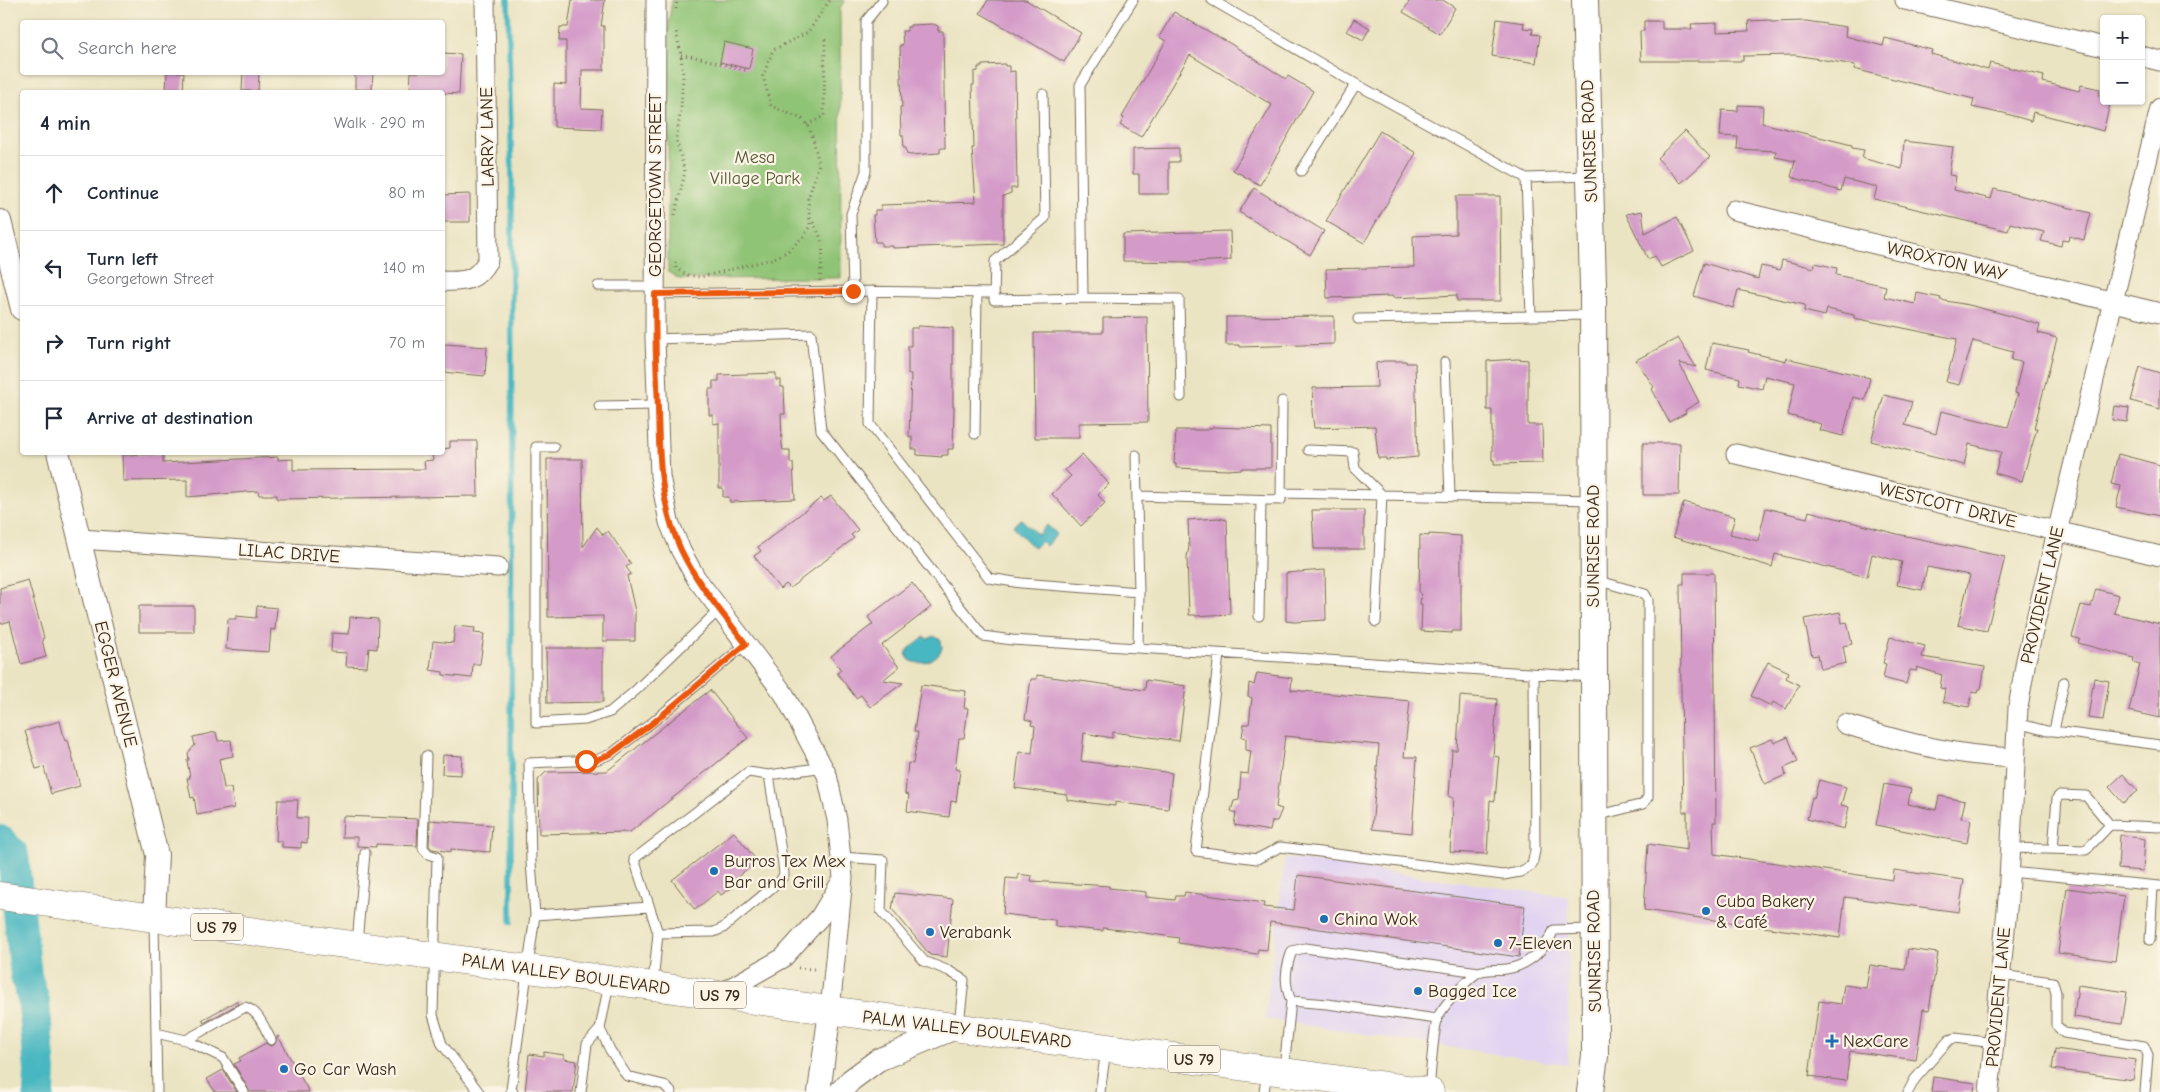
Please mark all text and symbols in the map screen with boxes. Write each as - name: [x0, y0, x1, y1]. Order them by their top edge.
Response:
- map controls: [2100, 15, 2145, 105]
- button: +: [2100, 15, 2145, 60]
- search box: [20, 20, 445, 75]
- icon: search: [38, 34, 66, 62]
- text: Search here: [78, 37, 177, 59]
- button: −: [2100, 60, 2145, 105]
- street label: SUNRISE ROAD: [1577, 79, 1602, 203]
- street label: LARRY LANE: [476, 87, 499, 187]
- street label: GEORGETOWN STREET: [645, 92, 666, 277]
- text: 4 min: [40, 111, 91, 135]
- text: Walk · 290 m: [334, 114, 425, 132]
- park label: Mesa Village Park: [710, 147, 800, 189]
- icon: ahead: [40, 179, 68, 207]
- text: Continue: [87, 182, 159, 204]
- text: 80 m: [388, 184, 425, 202]
- street label: WROXTON WAY: [1885, 237, 2009, 286]
- text: Turn left: [87, 248, 158, 270]
- icon: left: [40, 254, 68, 282]
- text: 140 m: [383, 259, 425, 277]
- text: Georgetown Street: [87, 270, 214, 288]
- route end: [842, 280, 865, 303]
- icon: right: [40, 329, 68, 357]
- text: Turn right: [87, 332, 171, 354]
- text: 70 m: [389, 334, 425, 352]
- icon: arrive: [40, 404, 68, 432]
- text: Arrive at destination: [87, 407, 253, 429]
- street label: WESTCOTT DRIVE: [1877, 478, 2019, 533]
- street label: SUNRISE ROAD: [1583, 485, 1604, 607]
- street label: PROVIDENT LANE: [2016, 524, 2069, 666]
- street label: LILAC DRIVE: [237, 539, 341, 568]
- street label: EGGER AVENUE: [90, 619, 141, 750]
- route start: [575, 750, 598, 773]
- place label: Burros Tex Mex Bar and Grill: [724, 851, 846, 893]
- marker: Burros Tex Mex Bar and Grill: [708, 865, 720, 877]
- street label: SUNRISE ROAD: [1583, 889, 1606, 1013]
- place label: Cuba Bakery & Café: [1716, 891, 1815, 933]
- marker: Cuba Bakery & Café: [1700, 905, 1712, 917]
- place label: China Wok: [1334, 909, 1417, 930]
- marker: China Wok: [1318, 913, 1330, 925]
- road number: US 79: [191, 914, 243, 940]
- place label: Verabank: [940, 922, 1012, 943]
- marker: Verabank: [924, 926, 936, 938]
- street label: PROVIDENT LANE: [1982, 926, 2015, 1068]
- place label: 7-Eleven: [1508, 933, 1572, 954]
- marker: 7-Eleven: [1492, 937, 1504, 949]
- street label: PALM VALLEY BOULEVARD: [460, 949, 672, 1000]
- place label: Bagged Ice: [1428, 981, 1517, 1002]
- road number: US 79: [694, 982, 746, 1008]
- marker: Bagged Ice: [1412, 985, 1424, 997]
- street label: PALM VALLEY BOULEVARD: [861, 1006, 1073, 1053]
- place label: NexCare: [1843, 1031, 1909, 1052]
- marker: NexCare: [1825, 1034, 1839, 1048]
- road number: US 79: [1168, 1046, 1220, 1072]
- place label: Go Car Wash: [294, 1059, 397, 1080]
- marker: Go Car Wash: [278, 1063, 290, 1075]

